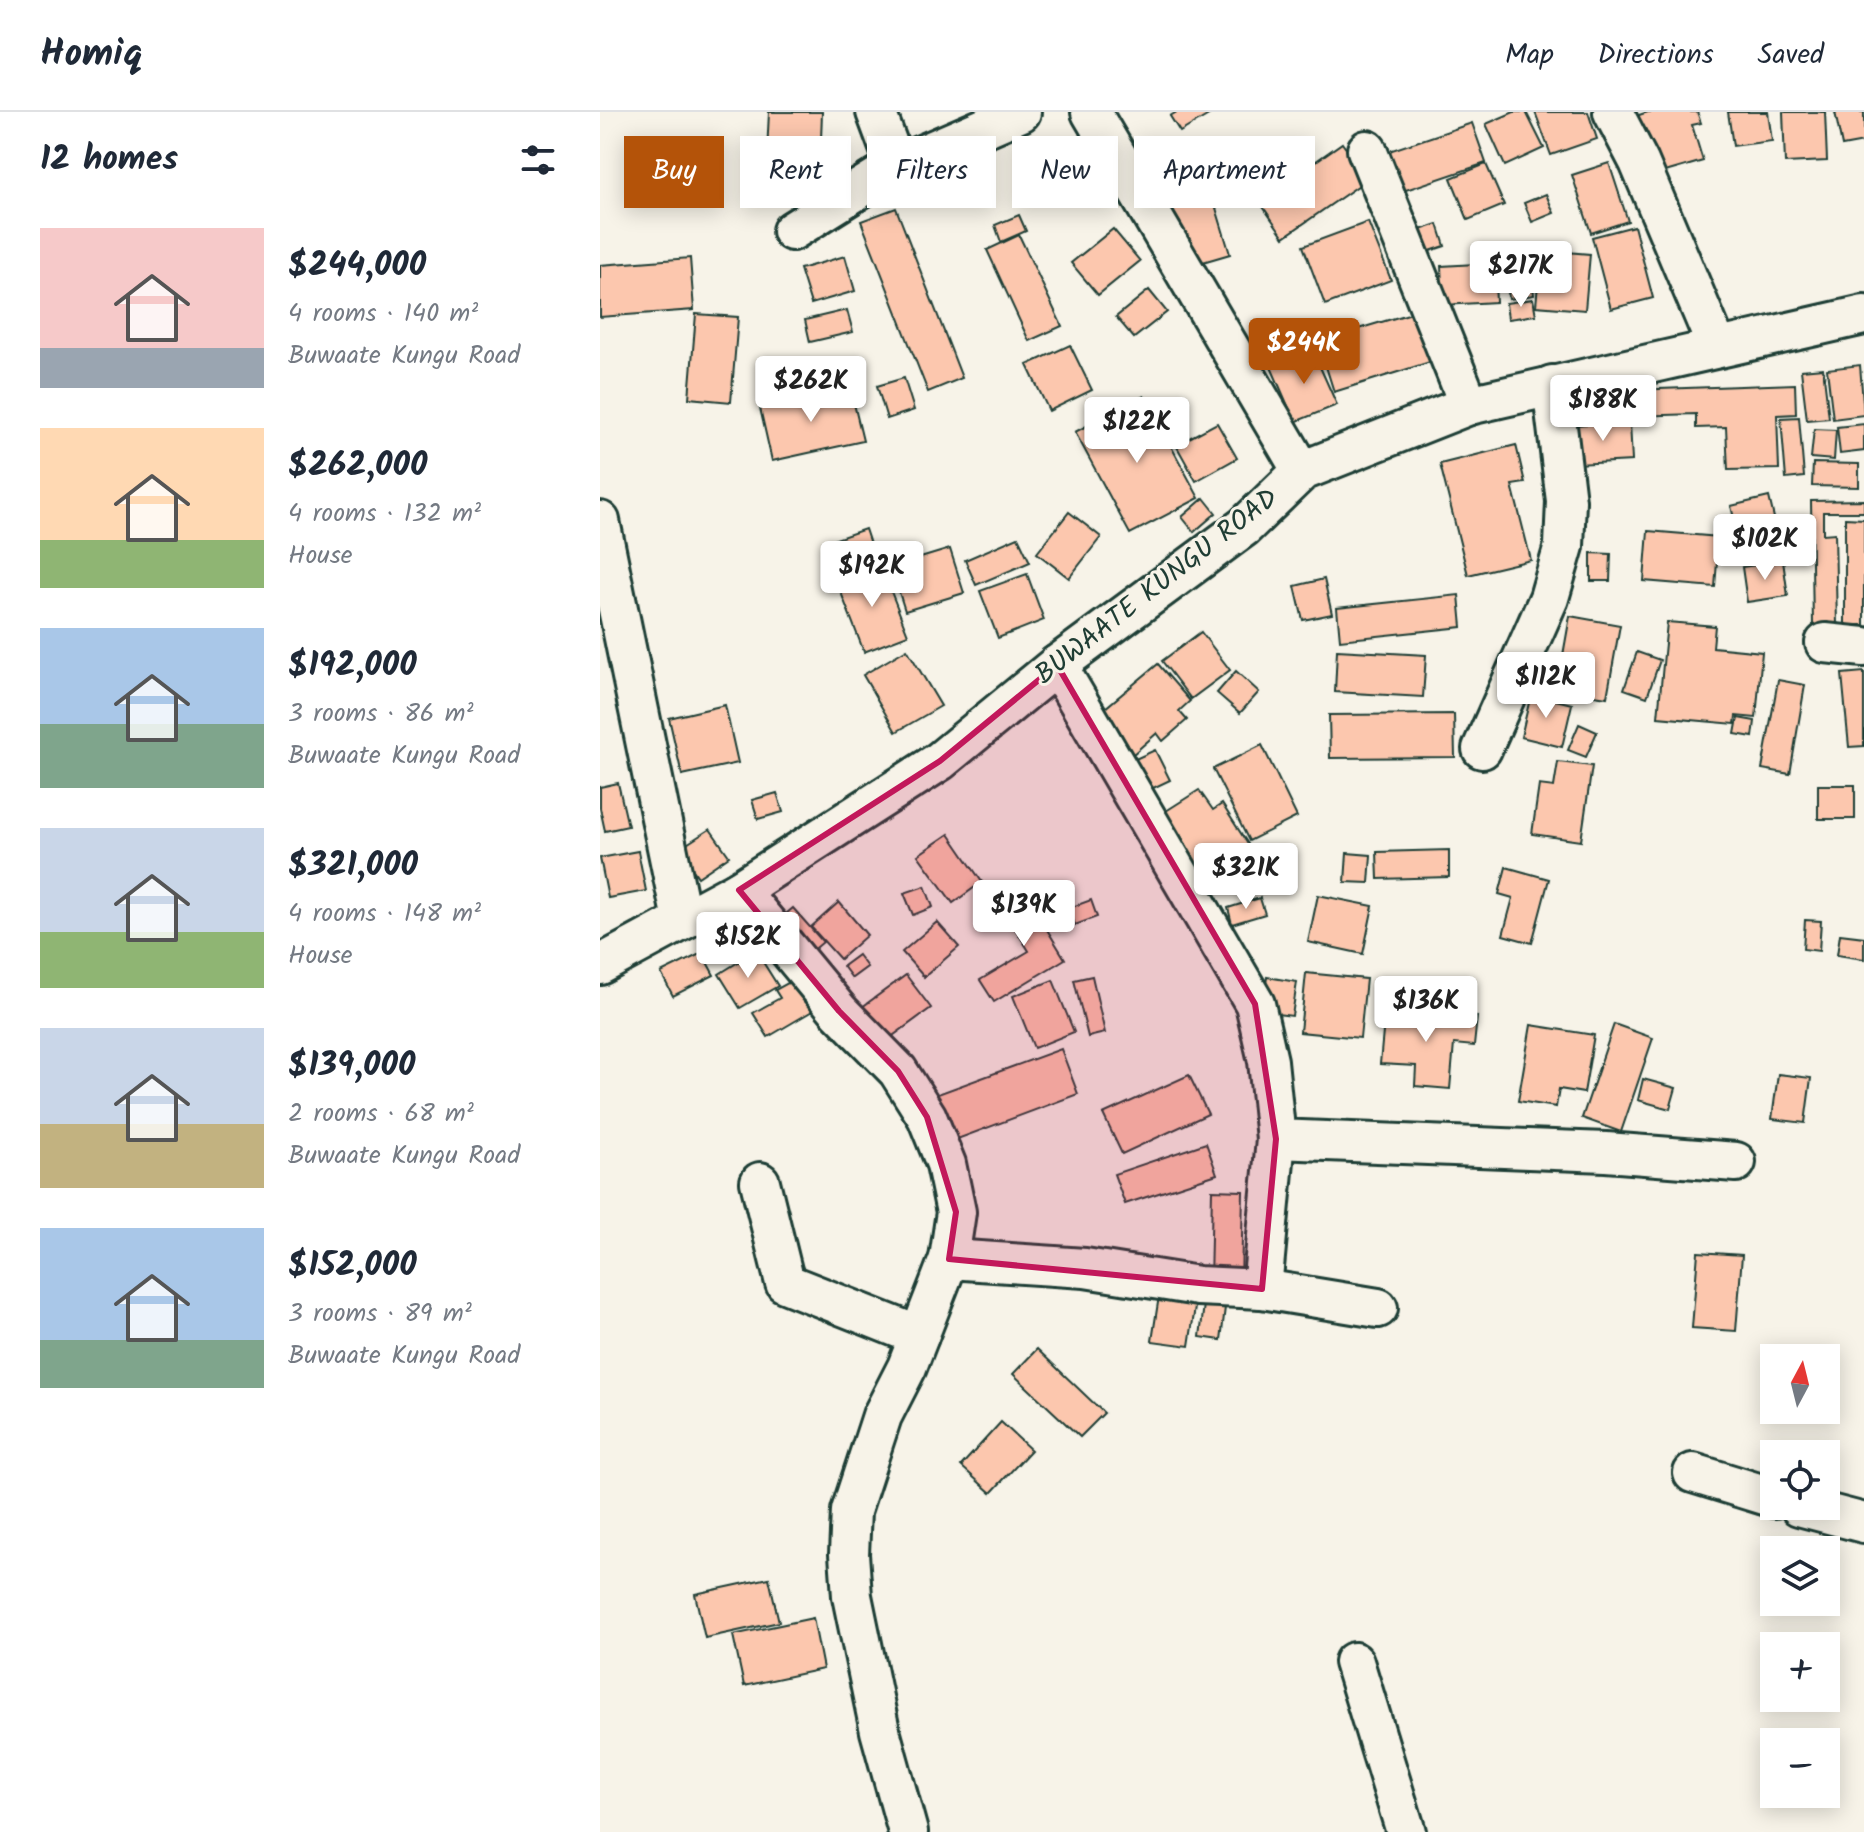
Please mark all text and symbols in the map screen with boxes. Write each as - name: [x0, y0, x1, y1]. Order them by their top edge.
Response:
- text: Homiq: [40, 25, 143, 85]
- text: Map: [1505, 33, 1554, 78]
- text: Directions: [1598, 33, 1714, 78]
- text: Saved: [1758, 33, 1824, 78]
- text: 12 homes: [40, 133, 178, 187]
- chip: Buy: [624, 136, 724, 208]
- chip: Rent: [740, 136, 851, 208]
- chip: Filters: [867, 136, 996, 208]
- chip: New: [1012, 136, 1118, 208]
- chip: Apartment: [1134, 136, 1315, 208]
- icon: filters: [516, 138, 560, 182]
- text: $244,000: [288, 239, 426, 293]
- pin: $217K: [1465, 241, 1577, 309]
- text: $217K: [1488, 246, 1554, 288]
- icon: home: [104, 260, 200, 356]
- text: 4 rooms · 140 m²: [288, 293, 478, 335]
- pin: $244K: [1248, 318, 1360, 386]
- text: $244K: [1267, 323, 1341, 365]
- text: Buwaate Kungu Road: [288, 335, 520, 377]
- pin: $262K: [755, 356, 867, 424]
- text: $262K: [773, 361, 849, 403]
- pin: $188K: [1547, 375, 1659, 443]
- text: $188K: [1568, 380, 1638, 422]
- pin: $122K: [1081, 397, 1193, 465]
- text: $122K: [1102, 402, 1172, 444]
- text: $262,000: [288, 439, 427, 493]
- icon: home: [104, 460, 200, 556]
- street label: BUWAATE KUNGU ROAD: [1025, 477, 1289, 697]
- text: 4 rooms · 132 m²: [288, 493, 481, 535]
- pin: $102K: [1709, 514, 1821, 582]
- text: $102K: [1731, 519, 1799, 561]
- text: House: [288, 535, 352, 577]
- pin: $192K: [816, 541, 928, 609]
- text: $192K: [838, 546, 906, 588]
- text: $192,000: [288, 639, 417, 693]
- pin: $112K: [1490, 652, 1602, 720]
- text: $112K: [1515, 657, 1577, 699]
- icon: home: [104, 660, 200, 756]
- text: 3 rooms · 86 m²: [288, 693, 473, 735]
- text: Buwaate Kungu Road: [288, 735, 520, 777]
- text: $321,000: [288, 839, 418, 893]
- pin: $321K: [1190, 843, 1302, 911]
- text: $321K: [1212, 848, 1280, 890]
- icon: home: [104, 860, 200, 956]
- pin: $139K: [968, 880, 1080, 948]
- text: $139K: [991, 885, 1057, 927]
- text: 4 rooms · 148 m²: [288, 893, 481, 935]
- pin: $152K: [692, 912, 804, 980]
- text: $152K: [714, 917, 782, 959]
- text: House: [288, 935, 352, 977]
- pin: $136K: [1370, 976, 1482, 1044]
- text: $136K: [1392, 981, 1460, 1023]
- text: $139,000: [288, 1039, 415, 1093]
- icon: home: [104, 1060, 200, 1156]
- text: 2 rooms · 68 m²: [288, 1093, 474, 1135]
- text: Buwaate Kungu Road: [288, 1135, 520, 1177]
- text: $152,000: [288, 1239, 417, 1293]
- icon: home: [104, 1260, 200, 1356]
- text: 3 rooms · 89 m²: [288, 1293, 472, 1335]
- text: Buwaate Kungu Road: [288, 1335, 520, 1377]
- north arrow: [1760, 1344, 1840, 1424]
- map controls: [1760, 1344, 1840, 1808]
- button: locate: [1760, 1440, 1840, 1520]
- button: layers: [1760, 1536, 1840, 1616]
- button: +: [1760, 1632, 1840, 1712]
- button: −: [1760, 1728, 1840, 1808]

